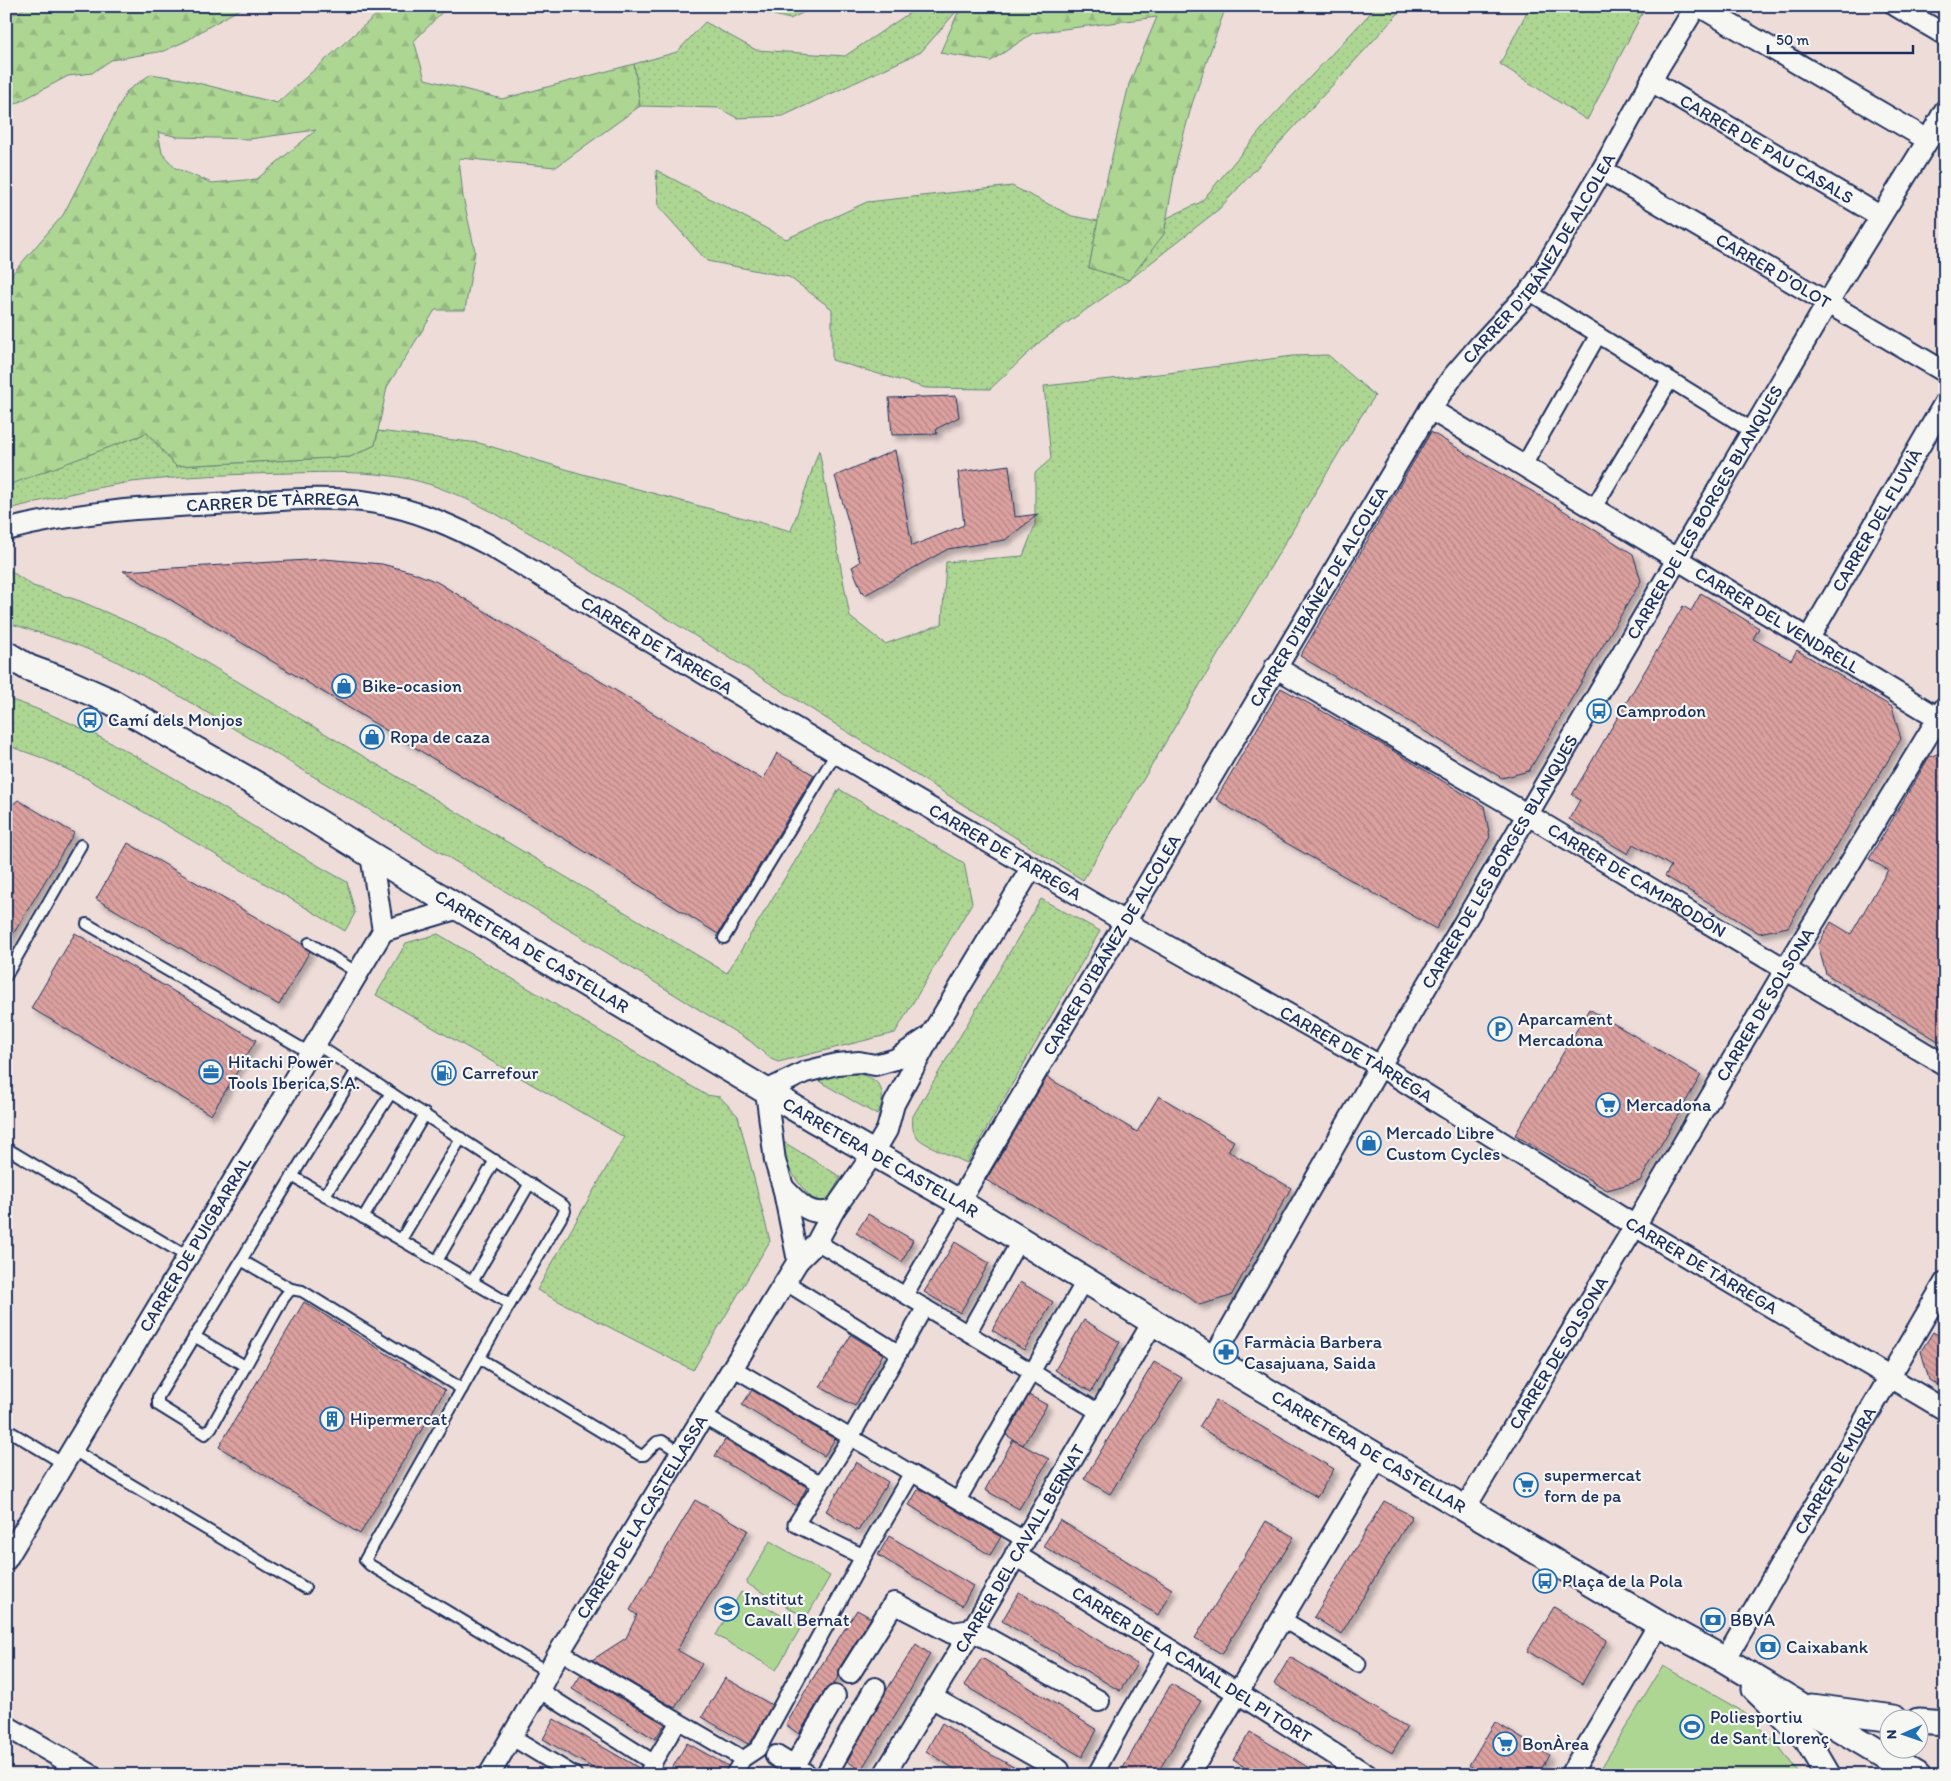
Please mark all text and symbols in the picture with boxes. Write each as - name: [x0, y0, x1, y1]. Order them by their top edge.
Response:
- scale bar: [1768, 22, 1914, 54]
- text: 50 m: [1776, 31, 1809, 49]
- street label: CARRER DE PAU CASALS: [1676, 89, 1857, 209]
- street label: CARRER D'IBÁÑEZ DE ALCOLEA: [1458, 149, 1620, 368]
- street label: CARRER D'OLOT: [1712, 228, 1835, 314]
- street label: CARRER DE LES BORGES BLANQUES: [1622, 381, 1788, 643]
- street label: CARRER DEL FLUVIÀ: [1827, 444, 1927, 596]
- street label: CARRER D'IBÁÑEZ DE ALCOLEA: [1244, 482, 1393, 711]
- street label: CARRER DE TÀRREGA: [186, 488, 361, 517]
- street label: CARRER DEL VENDRELL: [1691, 561, 1863, 678]
- street label: CARRER DE TÀRREGA: [577, 591, 737, 700]
- shop icon: Bike-ocasion: [331, 673, 357, 699]
- place label: Bike-ocasion: [362, 675, 462, 697]
- bus stop icon: Camprodon: [1586, 698, 1612, 724]
- place label: Camprodon: [1616, 700, 1706, 722]
- bus stop icon: Camí dels Monjos: [77, 707, 103, 733]
- place label: Camí dels Monjos: [108, 709, 243, 731]
- shop icon: Ropa de caza: [359, 724, 385, 750]
- place label: Ropa de caza: [390, 726, 490, 748]
- street label: CARRER DE LES BORGES BLANQUES: [1417, 731, 1583, 993]
- street label: CARRER DE TÀRREGA: [925, 799, 1086, 905]
- street label: CARRER DE CAMPRODÓN: [1543, 818, 1730, 942]
- street label: CARRER D'IBÁÑEZ DE ALCOLEA: [1038, 830, 1186, 1059]
- street label: CARRETERA DE CASTELLAR: [431, 885, 633, 1018]
- street label: CARRER DE SOLSONA: [1711, 923, 1819, 1086]
- street label: CARRER DE TÀRREGA: [1276, 1001, 1437, 1108]
- place label: Aparcament Mercadona: [1518, 1008, 1613, 1051]
- parking icon: Aparcament Mercadona: [1487, 1016, 1513, 1042]
- place label: Hitachi Power Tools Iberica,S.A.: [228, 1051, 360, 1094]
- office icon: Hitachi Power Tools Iberica,S.A.: [198, 1059, 224, 1085]
- fuel station icon: Carrefour: [431, 1060, 457, 1086]
- place label: Carrefour: [462, 1062, 539, 1084]
- street label: CARRETERA DE CASTELLAR: [778, 1092, 983, 1222]
- supermarket icon: Mercadona: [1595, 1092, 1621, 1118]
- place label: Mercadona: [1626, 1094, 1712, 1116]
- place label: Mercado Libre Custom Cycles: [1386, 1122, 1500, 1165]
- shop icon: Mercado Libre Custom Cycles: [1356, 1130, 1382, 1156]
- street label: CARRER DE PUIGBARRAL: [134, 1153, 256, 1336]
- street label: CARRER DE TÀRREGA: [1621, 1212, 1782, 1319]
- street label: CARRER DE SOLSONA: [1504, 1272, 1613, 1434]
- place label: Farmàcia Barbera Casajuana, Saida: [1244, 1331, 1383, 1374]
- pharmacy icon: Farmàcia Barbera Casajuana, Saida: [1213, 1339, 1239, 1365]
- street label: CARRETERA DE CASTELLAR: [1267, 1385, 1470, 1518]
- street label: CARRER DE MURA: [1789, 1402, 1881, 1539]
- building icon: Hipermercat: [319, 1406, 345, 1432]
- place label: Hipermercat: [350, 1408, 447, 1430]
- street label: CARRER DE LA CASTELLASSA: [571, 1410, 713, 1623]
- street label: CARRER DEL CAVALL BERNAT: [950, 1440, 1090, 1657]
- place label: supermercat forn de pa: [1544, 1464, 1642, 1507]
- supermarket icon: supermercat forn de pa: [1513, 1472, 1539, 1498]
- bus stop icon: Plaça de la Pola: [1532, 1568, 1558, 1594]
- place label: Plaça de la Pola: [1562, 1570, 1683, 1592]
- street label: CARRER DE LA CANAL DEL PI TORT: [1068, 1581, 1316, 1748]
- place label: Institut Cavall Bernat: [744, 1588, 850, 1631]
- school or university icon: Institut Cavall Bernat: [714, 1596, 740, 1622]
- bank icon: BBVA: [1700, 1607, 1726, 1633]
- place label: BBVA: [1730, 1609, 1776, 1631]
- bank icon: Caixabank: [1755, 1634, 1781, 1660]
- place label: Caixabank: [1786, 1636, 1869, 1658]
- place label: Poliesportiu de Sant Llorenç: [1710, 1706, 1829, 1749]
- north arrow: [1878, 1708, 1928, 1758]
- sports icon: Poliesportiu de Sant Llorenç: [1679, 1714, 1705, 1740]
- text: N: [1883, 1729, 1900, 1739]
- supermarket icon: BonÀrea: [1492, 1731, 1518, 1757]
- place label: BonÀrea: [1522, 1733, 1590, 1755]

